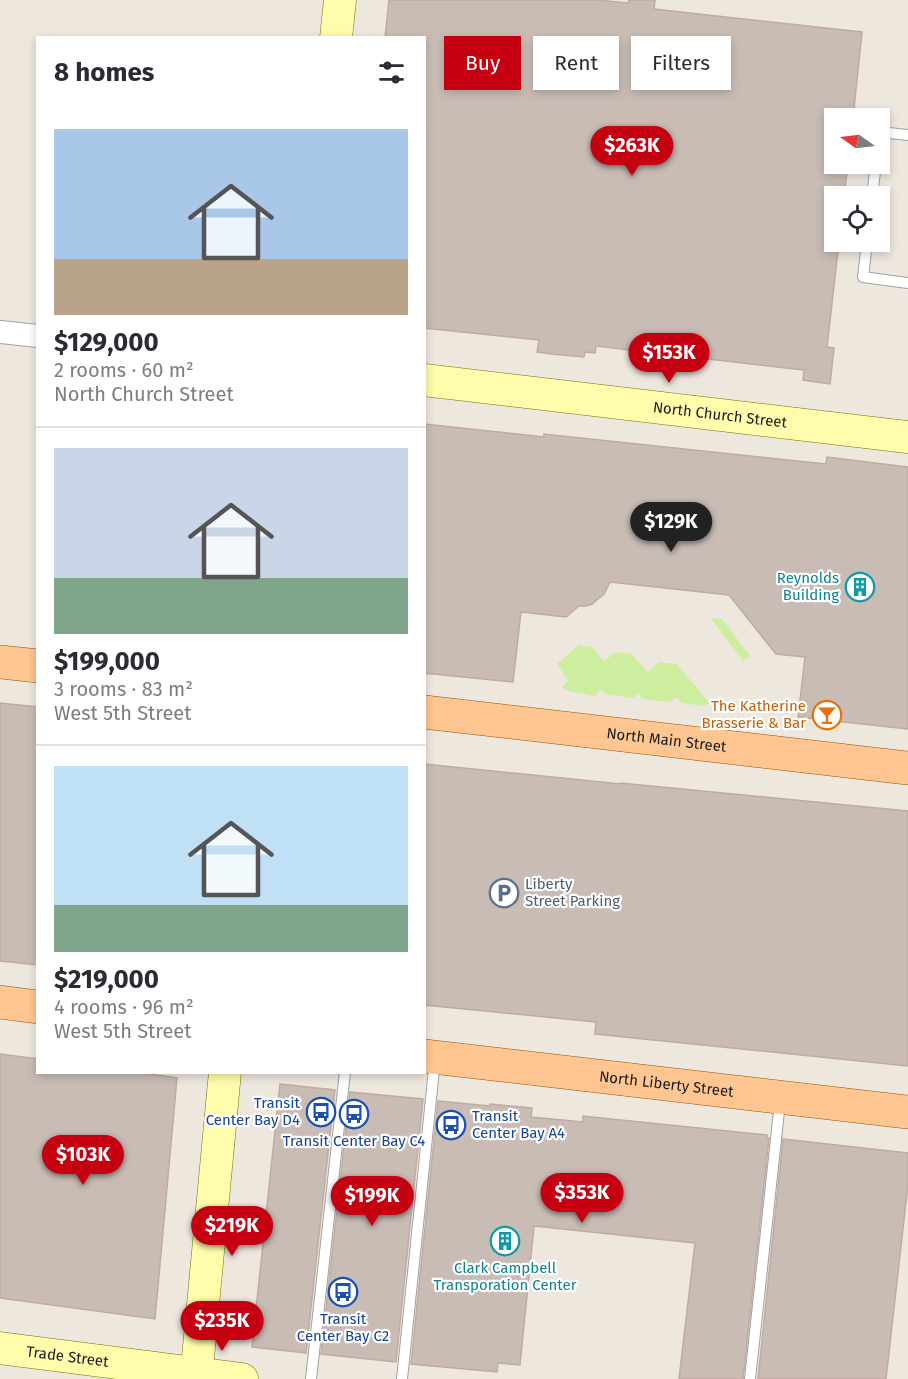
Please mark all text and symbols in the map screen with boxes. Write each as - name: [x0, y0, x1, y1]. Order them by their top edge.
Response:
- chip: Buy: [444, 36, 521, 90]
- chip: Rent: [533, 36, 619, 90]
- chip: Filters: [631, 36, 731, 90]
- icon: filters: [375, 56, 408, 89]
- text: 8 homes: [54, 57, 154, 88]
- north arrow: [824, 108, 890, 174]
- map controls: [824, 108, 890, 252]
- pin: $263K: [590, 126, 674, 177]
- text: $263K: [604, 133, 660, 157]
- icon: home: [177, 168, 285, 276]
- button: locate: [824, 186, 890, 252]
- text: $129,000: [54, 327, 159, 358]
- pin: $153K: [627, 333, 711, 384]
- text: $153K: [642, 340, 696, 364]
- text: 2 rooms · 60 m²: [54, 358, 194, 382]
- text: North Church Street: [54, 382, 234, 406]
- street label: North Church Street: [652, 398, 789, 432]
- icon: home: [177, 487, 285, 595]
- pin: $129K: [629, 502, 713, 553]
- text: $129K: [644, 509, 698, 533]
- place label: Reynolds Building: [777, 569, 839, 604]
- building icon: Reynolds Building: [844, 571, 876, 603]
- text: $199,000: [54, 646, 160, 677]
- text: 3 rooms · 83 m²: [54, 677, 193, 701]
- place label: The Katherine Brasserie & Bar: [701, 697, 806, 732]
- bar icon: The Katherine Brasserie & Bar: [811, 699, 843, 731]
- text: West 5th Street: [54, 701, 191, 725]
- street label: North Main Street: [605, 724, 728, 756]
- icon: home: [177, 805, 285, 913]
- place label: Liberty Street Parking: [525, 875, 620, 910]
- parking icon: Liberty Street Parking: [488, 877, 520, 909]
- text: $219,000: [54, 964, 159, 995]
- text: 4 rooms · 96 m²: [54, 995, 194, 1019]
- text: West 5th Street: [54, 1019, 191, 1043]
- street label: North Liberty Street: [598, 1067, 735, 1101]
- place label: Transit Center Bay D4: [206, 1094, 301, 1129]
- bus stop icon: Transit Center Bay D4: [305, 1096, 337, 1128]
- bus stop icon: Transit Center Bay C4: [338, 1098, 370, 1130]
- place label: Transit Center Bay A4: [472, 1107, 565, 1142]
- bus stop icon: Transit Center Bay A4: [435, 1109, 467, 1141]
- place label: Transit Center Bay C4: [283, 1132, 425, 1150]
- pin: $103K: [41, 1135, 125, 1186]
- text: $103K: [56, 1142, 110, 1166]
- pin: $353K: [540, 1173, 624, 1224]
- pin: $199K: [330, 1176, 414, 1227]
- text: $353K: [555, 1180, 609, 1204]
- text: $199K: [345, 1183, 399, 1207]
- pin: $219K: [190, 1206, 274, 1257]
- text: $219K: [205, 1213, 259, 1237]
- building icon: Clark Campbell Transporation Center: [489, 1225, 521, 1257]
- place label: Clark Campbell Transporation Center: [433, 1259, 577, 1294]
- bus stop icon: Transit Center Bay C2: [327, 1276, 359, 1308]
- pin: $235K: [180, 1301, 264, 1352]
- text: $235K: [195, 1308, 249, 1332]
- place label: Transit Center Bay C2: [297, 1310, 389, 1345]
- street label: Trade Street: [25, 1342, 110, 1371]

